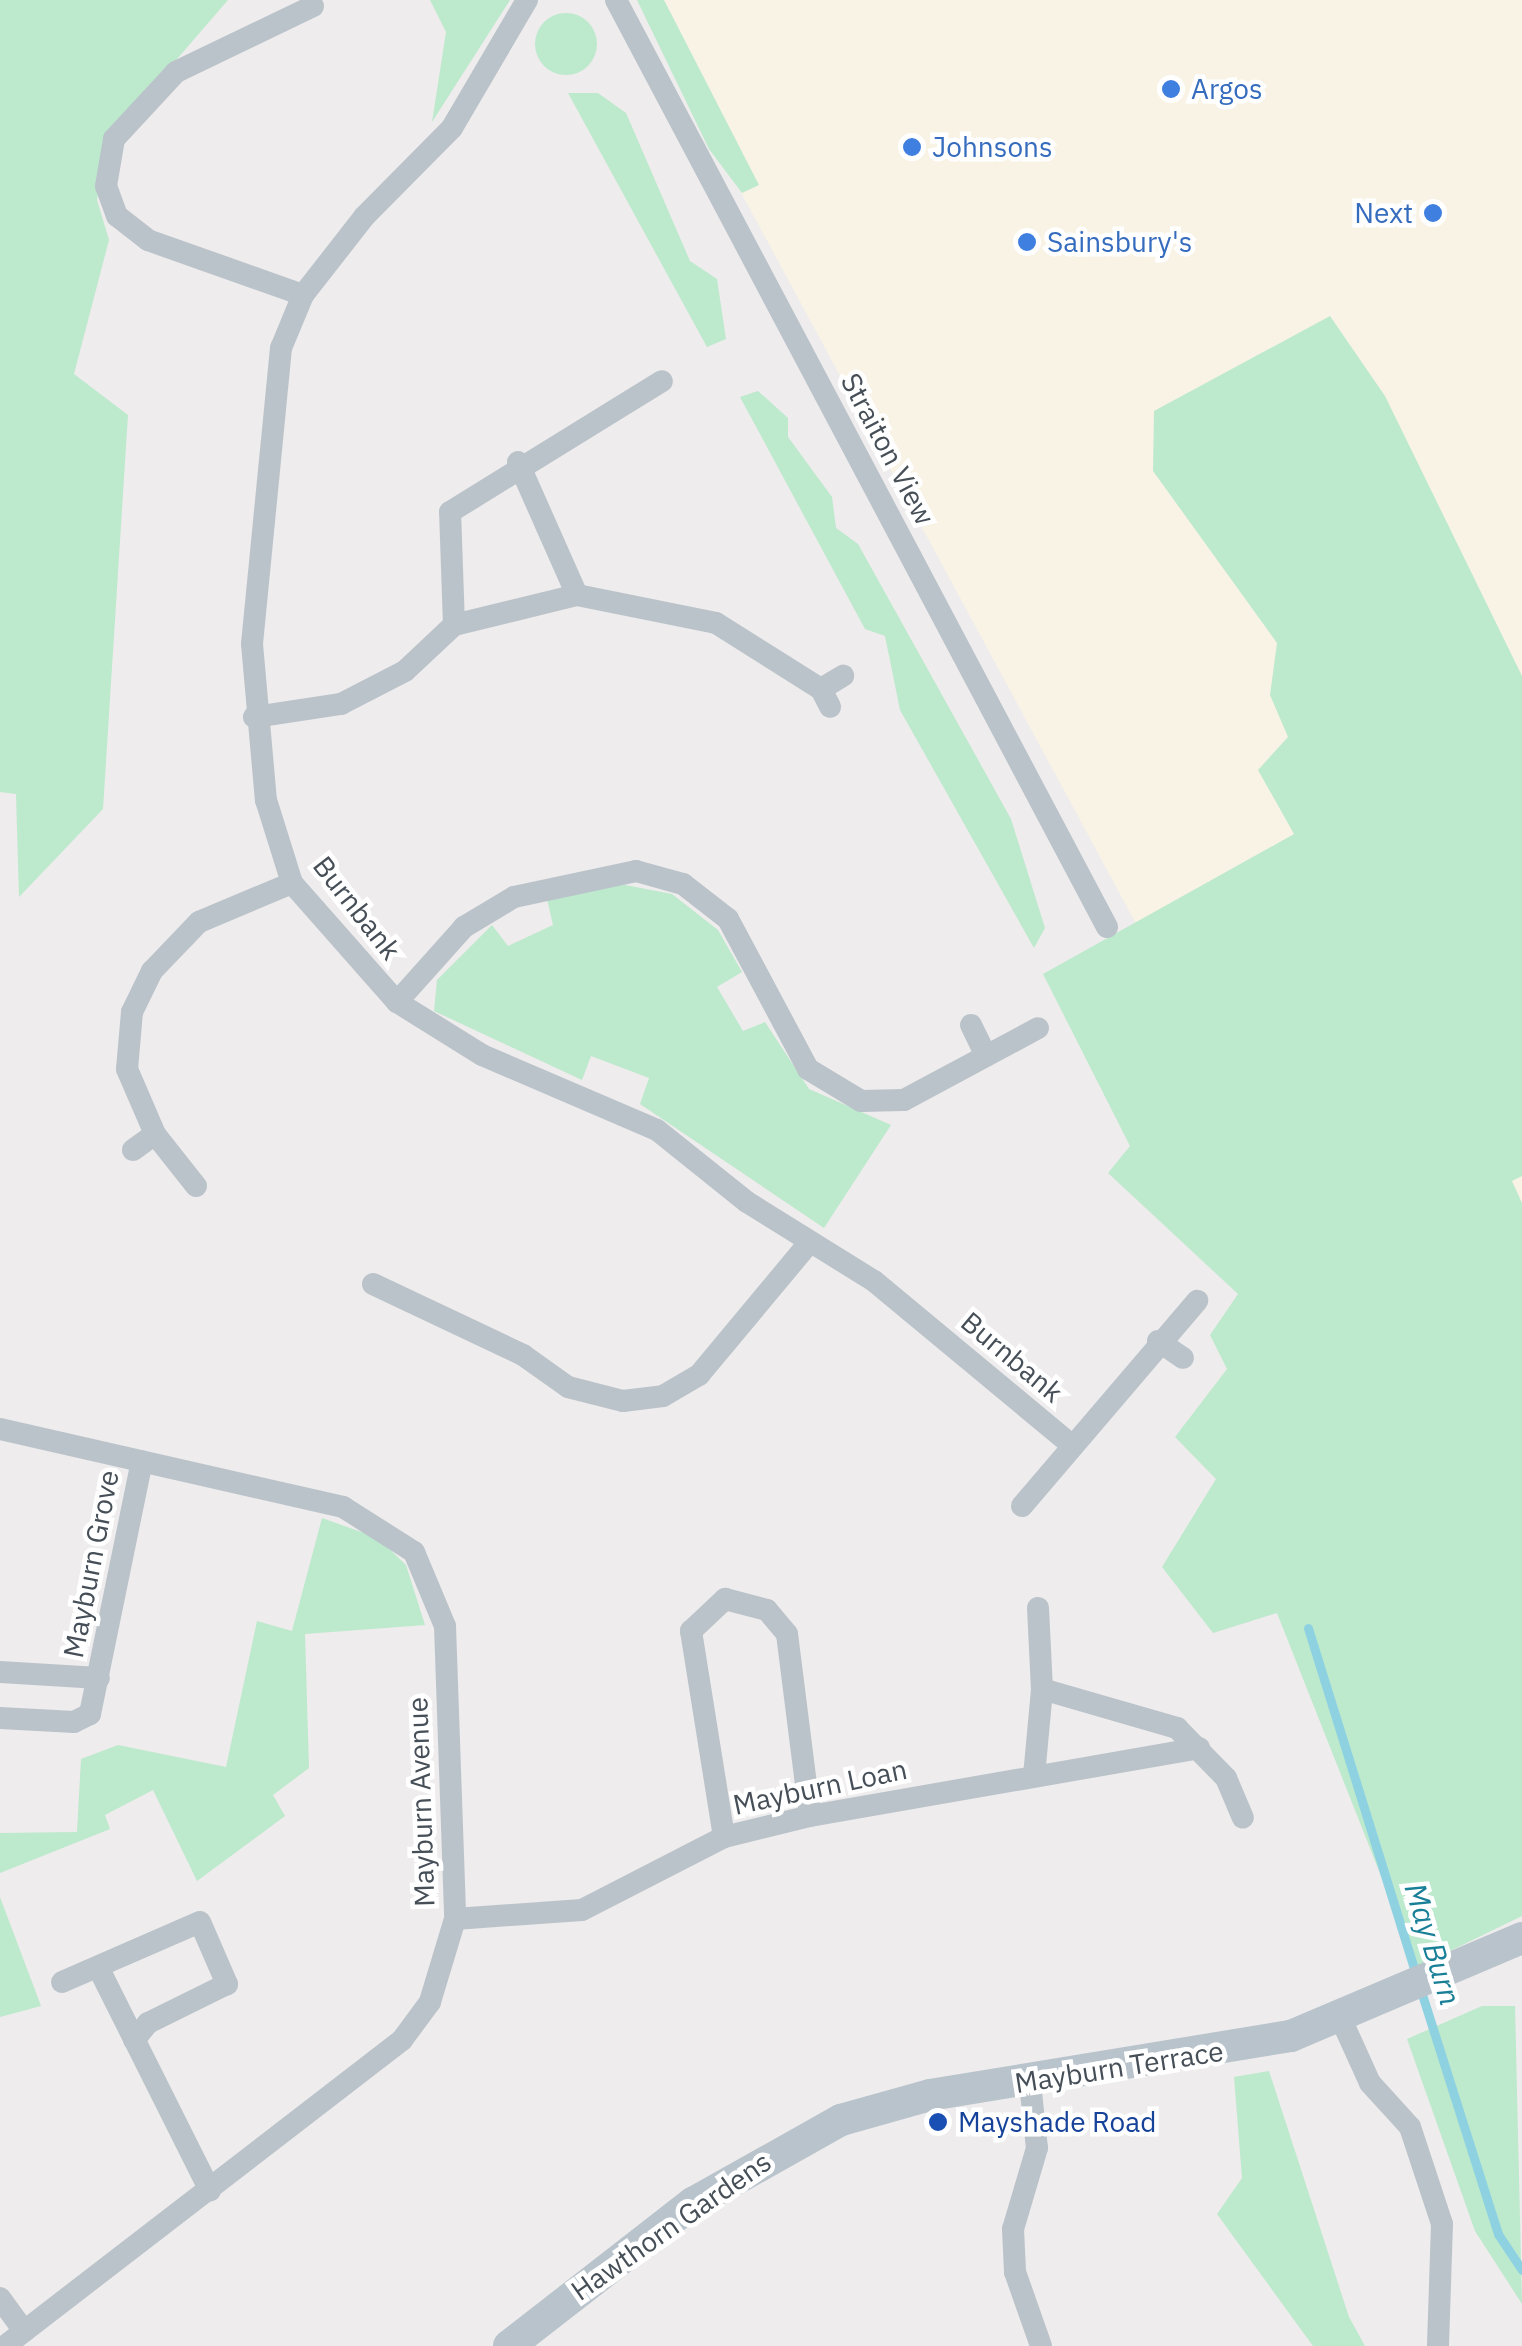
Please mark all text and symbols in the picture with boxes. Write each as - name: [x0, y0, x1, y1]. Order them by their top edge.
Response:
- place label: Argos: [1191, 72, 1263, 106]
- marker: Argos: [1160, 78, 1182, 100]
- place label: Johnsons: [932, 130, 1053, 164]
- marker: Johnsons: [901, 136, 923, 158]
- place label: Next: [1354, 196, 1413, 230]
- marker: Next: [1422, 202, 1444, 224]
- place label: Sainsbury's: [1047, 225, 1192, 259]
- marker: Sainsbury's: [1016, 231, 1038, 253]
- street label: Straiton View: [834, 367, 942, 531]
- street label: Burnbank: [306, 850, 408, 966]
- street label: Burnbank: [954, 1305, 1070, 1409]
- street label: Mayburn Grove: [56, 1467, 126, 1661]
- street label: Mayburn Avenue: [401, 1697, 441, 1907]
- street label: Mayburn Loan: [730, 1752, 910, 1822]
- water label: May Burn: [1397, 1879, 1469, 2009]
- street label: Mayburn Terrace: [1012, 2034, 1226, 2100]
- place label: Mayshade Road: [958, 2105, 1156, 2139]
- marker: Mayshade Road: [927, 2111, 949, 2133]
- street label: Hawthorn Gardens: [565, 2145, 777, 2307]

